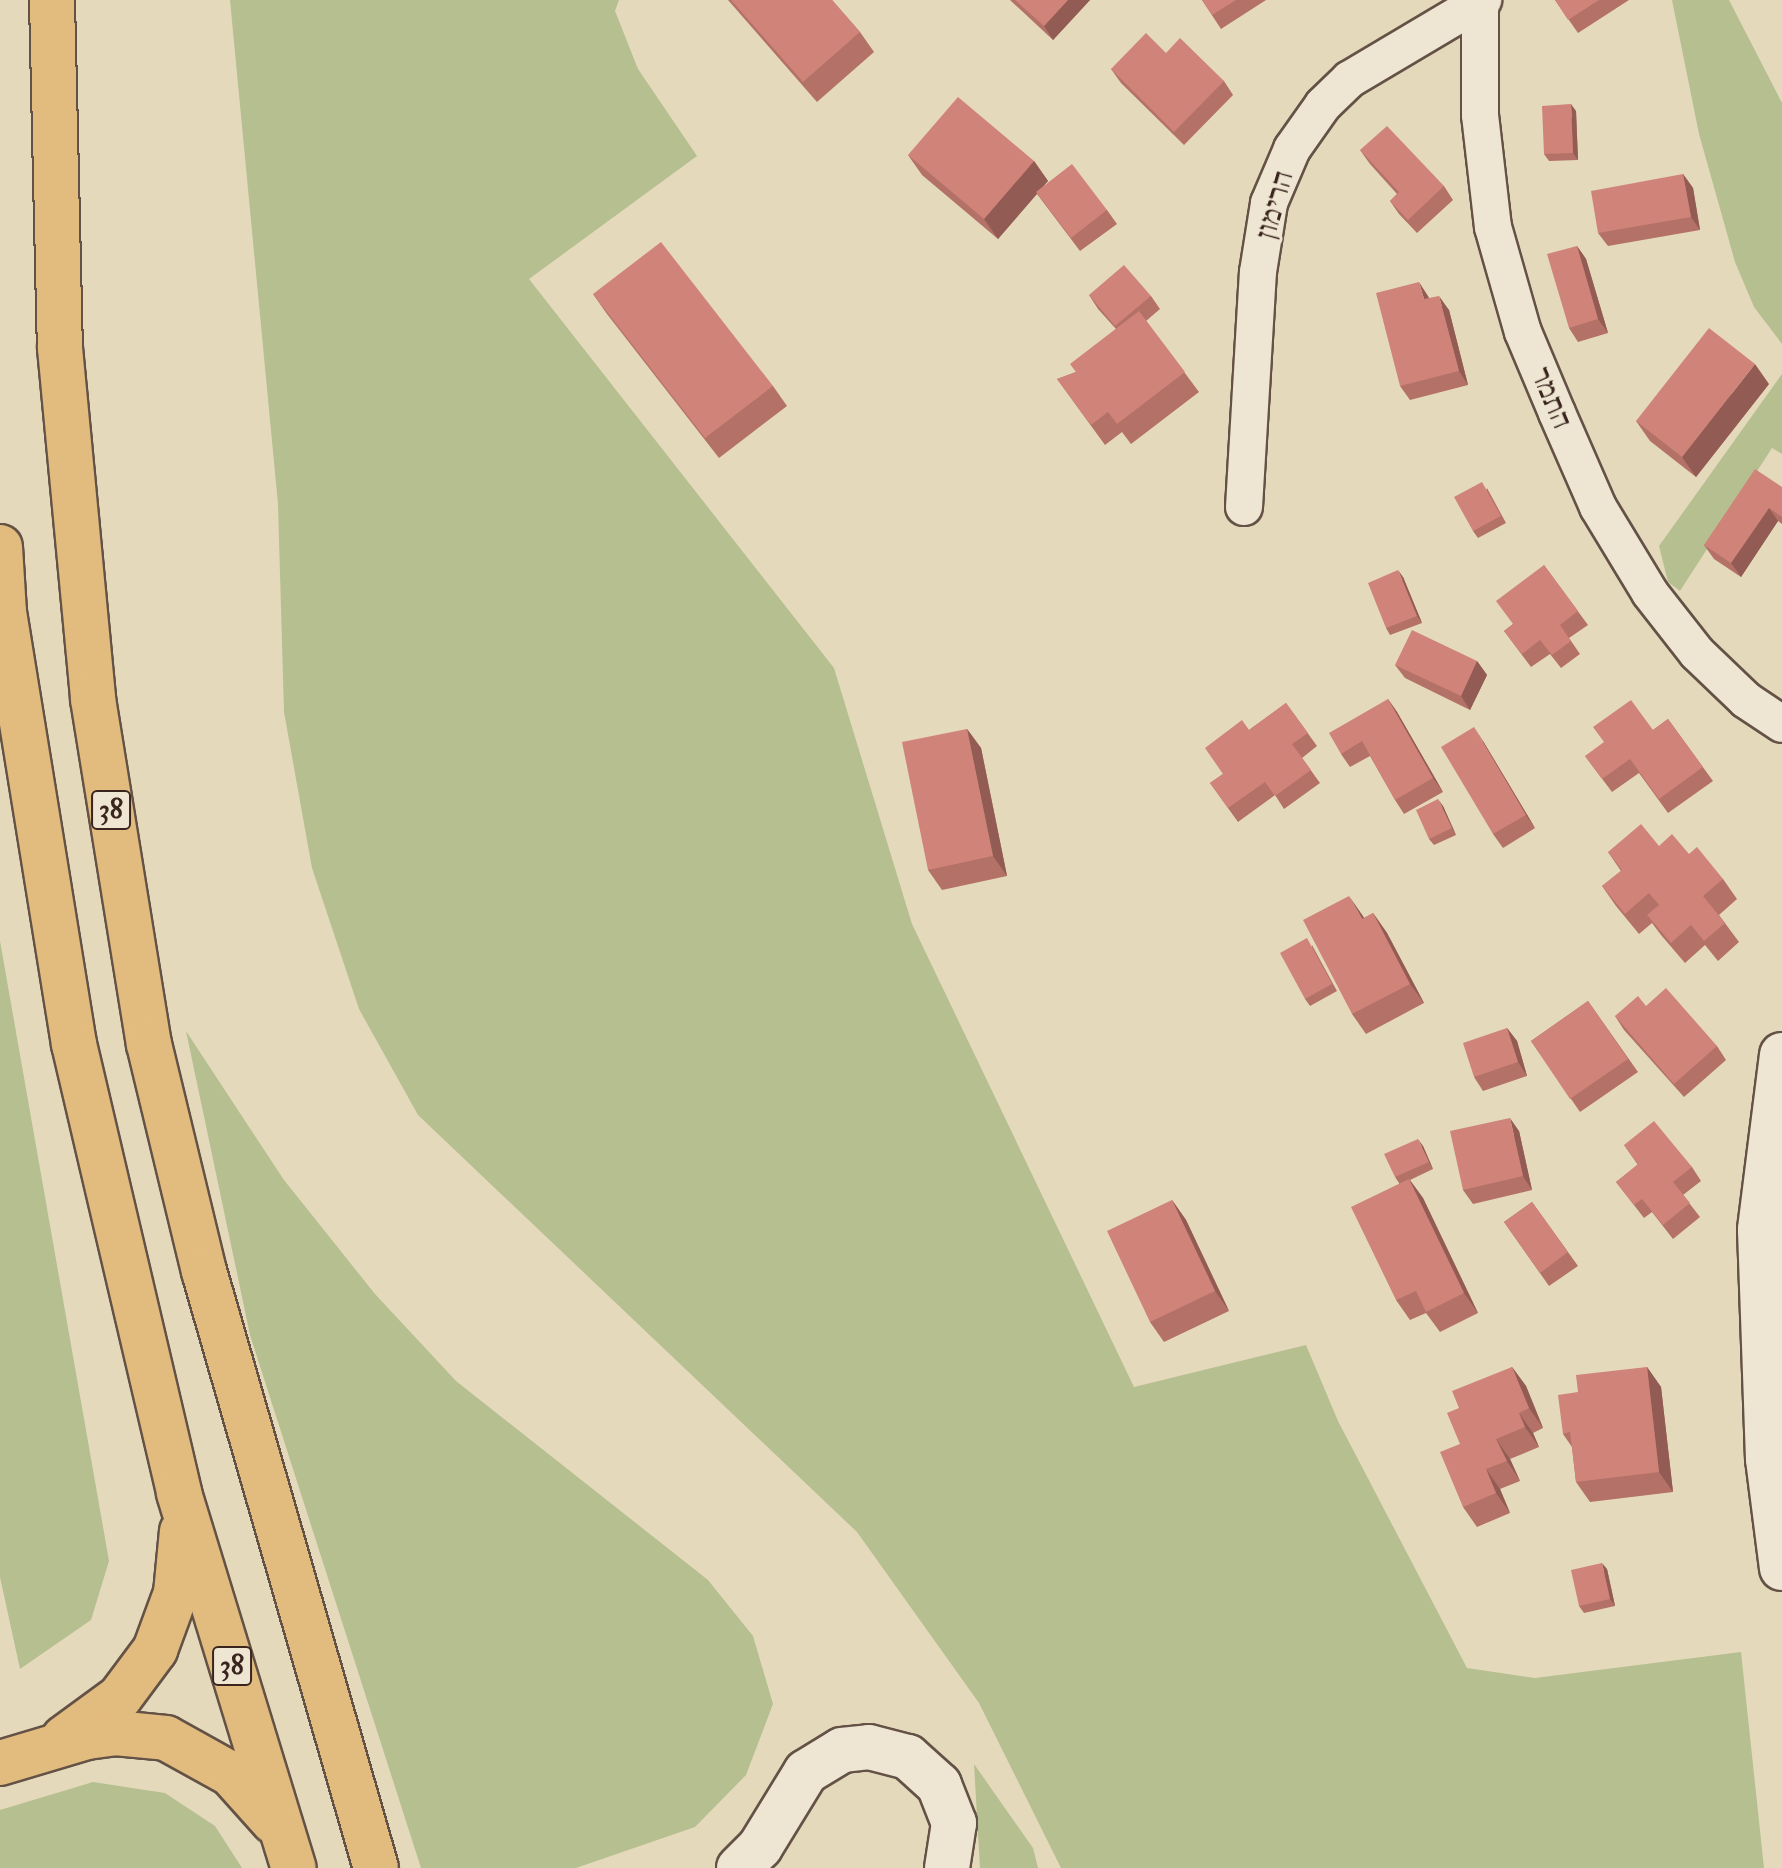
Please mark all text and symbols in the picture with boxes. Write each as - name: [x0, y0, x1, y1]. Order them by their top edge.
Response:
- street label: הרימון: [1248, 167, 1302, 243]
- street label: התמר: [1522, 362, 1580, 434]
- road number: 38: [91, 786, 131, 834]
- road number: 38: [212, 1642, 252, 1690]

